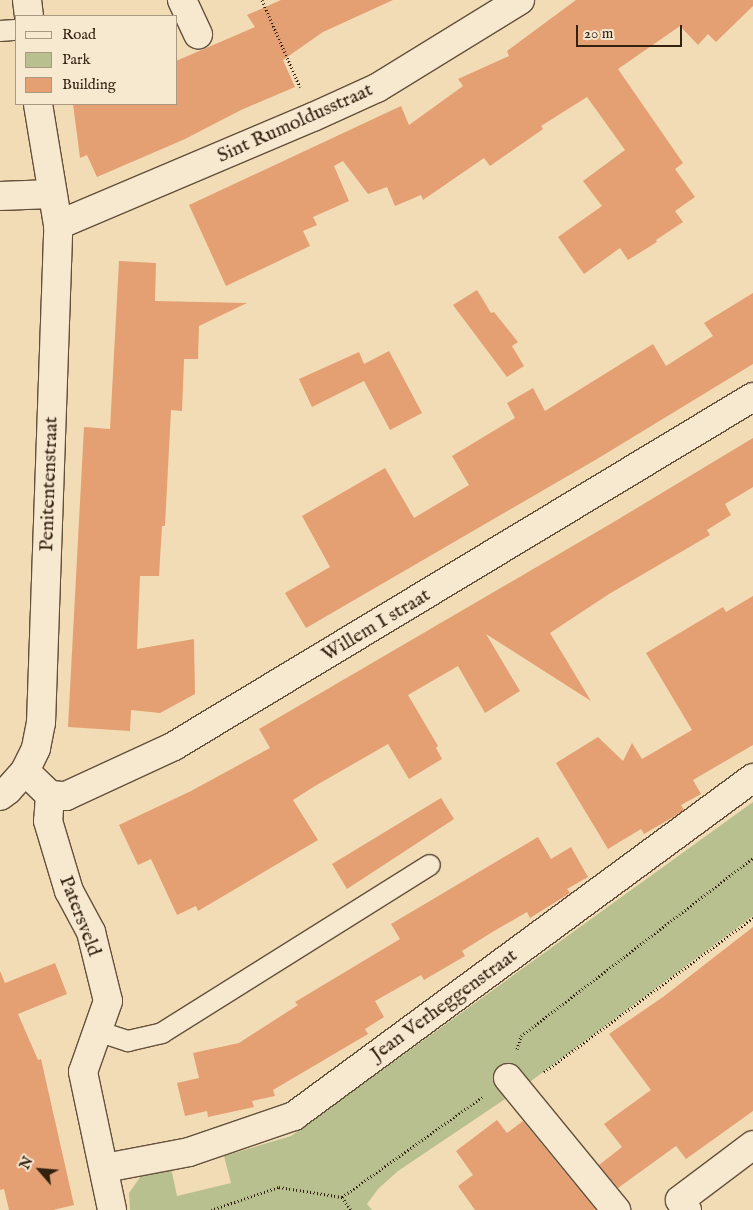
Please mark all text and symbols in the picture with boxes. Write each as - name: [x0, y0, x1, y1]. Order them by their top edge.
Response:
- legend: [15, 15, 178, 105]
- scale bar: [578, 15, 684, 47]
- text: 20 m: [584, 24, 613, 43]
- text: Road: [62, 25, 96, 44]
- text: Park: [62, 50, 91, 69]
- text: Building: [62, 75, 116, 94]
- street label: Sint Rumoldusstraat: [213, 78, 377, 168]
- street label: Penitentenstraat: [35, 416, 63, 552]
- street label: Willem I straat: [317, 583, 435, 667]
- street label: Patersveld: [54, 872, 106, 960]
- street label: Jean Verheggenstraat: [366, 944, 522, 1066]
- north arrow: [15, 1145, 65, 1195]
- text: N: [16, 1154, 37, 1173]

